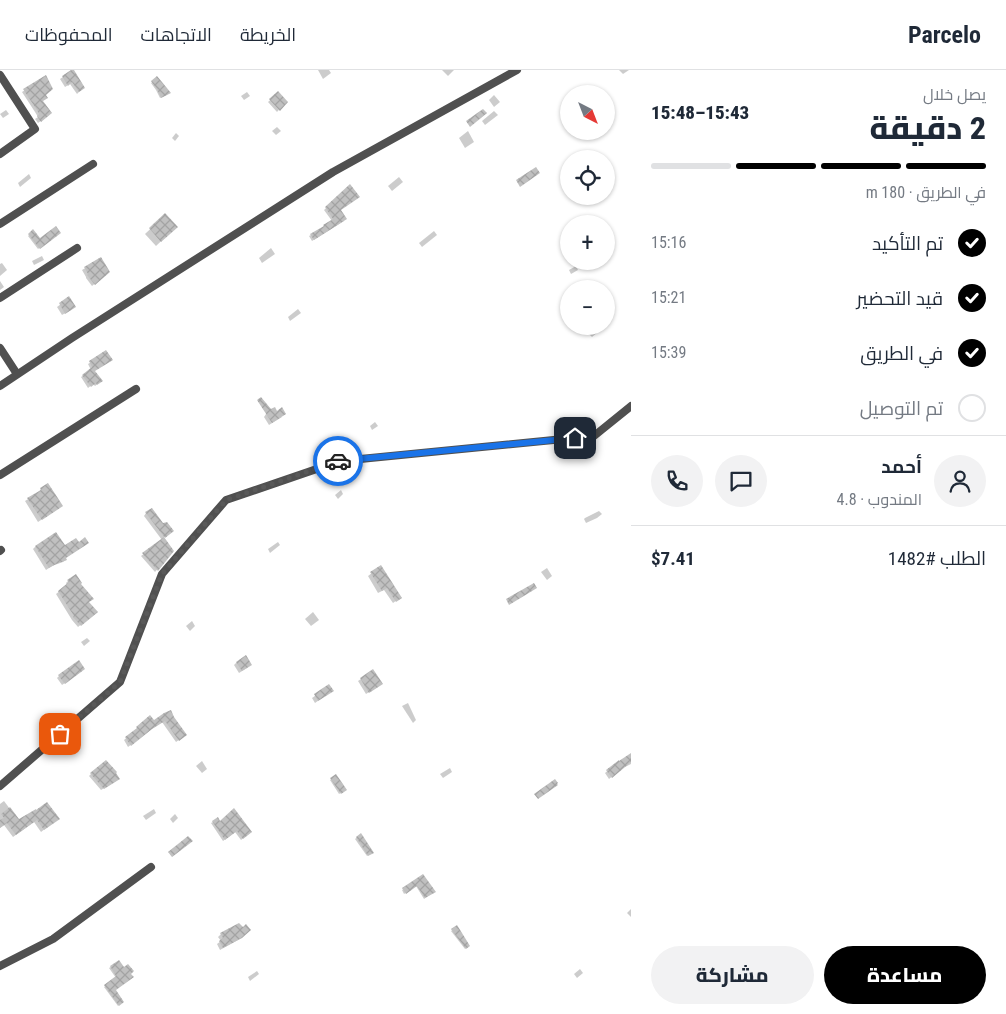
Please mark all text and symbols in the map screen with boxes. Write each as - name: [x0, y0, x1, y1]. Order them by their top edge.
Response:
- text: Parcelo: [908, 21, 981, 49]
- text: المحفوظات: [25, 24, 113, 45]
- text: الاتجاهات: [141, 24, 212, 45]
- text: الخريطة: [240, 24, 296, 45]
- north arrow: [560, 85, 615, 140]
- map controls: [560, 85, 615, 335]
- text: يصل خلال: [923, 85, 986, 104]
- text: 15:43–15:48: [651, 101, 749, 124]
- text: 2 دقيقة: [869, 109, 986, 147]
- button: locate: [560, 150, 615, 205]
- text: في الطريق · 180 m: [866, 183, 986, 202]
- button: +: [560, 215, 615, 270]
- icon: check: [958, 229, 986, 257]
- text: تم التأكيد: [872, 232, 943, 255]
- text: 15:16: [651, 233, 686, 252]
- button: −: [560, 280, 615, 335]
- icon: check: [958, 284, 986, 312]
- text: قيد التحضير: [856, 287, 943, 310]
- text: 15:21: [651, 288, 686, 307]
- icon: check: [958, 339, 986, 367]
- text: في الطريق: [860, 342, 943, 365]
- text: 15:39: [651, 343, 686, 362]
- text: تم التوصيل: [860, 397, 943, 420]
- pin: [554, 417, 596, 459]
- icon: home: [561, 424, 589, 452]
- courier: [313, 436, 363, 486]
- icon: car: [324, 447, 352, 475]
- button: phone: [651, 455, 703, 507]
- button: chat: [715, 455, 767, 507]
- text: أحمد: [881, 455, 922, 478]
- button: person: [934, 455, 986, 507]
- text: المندوب · 4.8: [837, 490, 922, 509]
- text: $7.41: [651, 547, 695, 570]
- text: الطلب #1482: [888, 547, 986, 570]
- pin: [39, 713, 81, 755]
- icon: bag: [46, 720, 74, 748]
- button: مشاركة: [651, 946, 814, 1004]
- button: مساعدة: [824, 946, 986, 1004]

